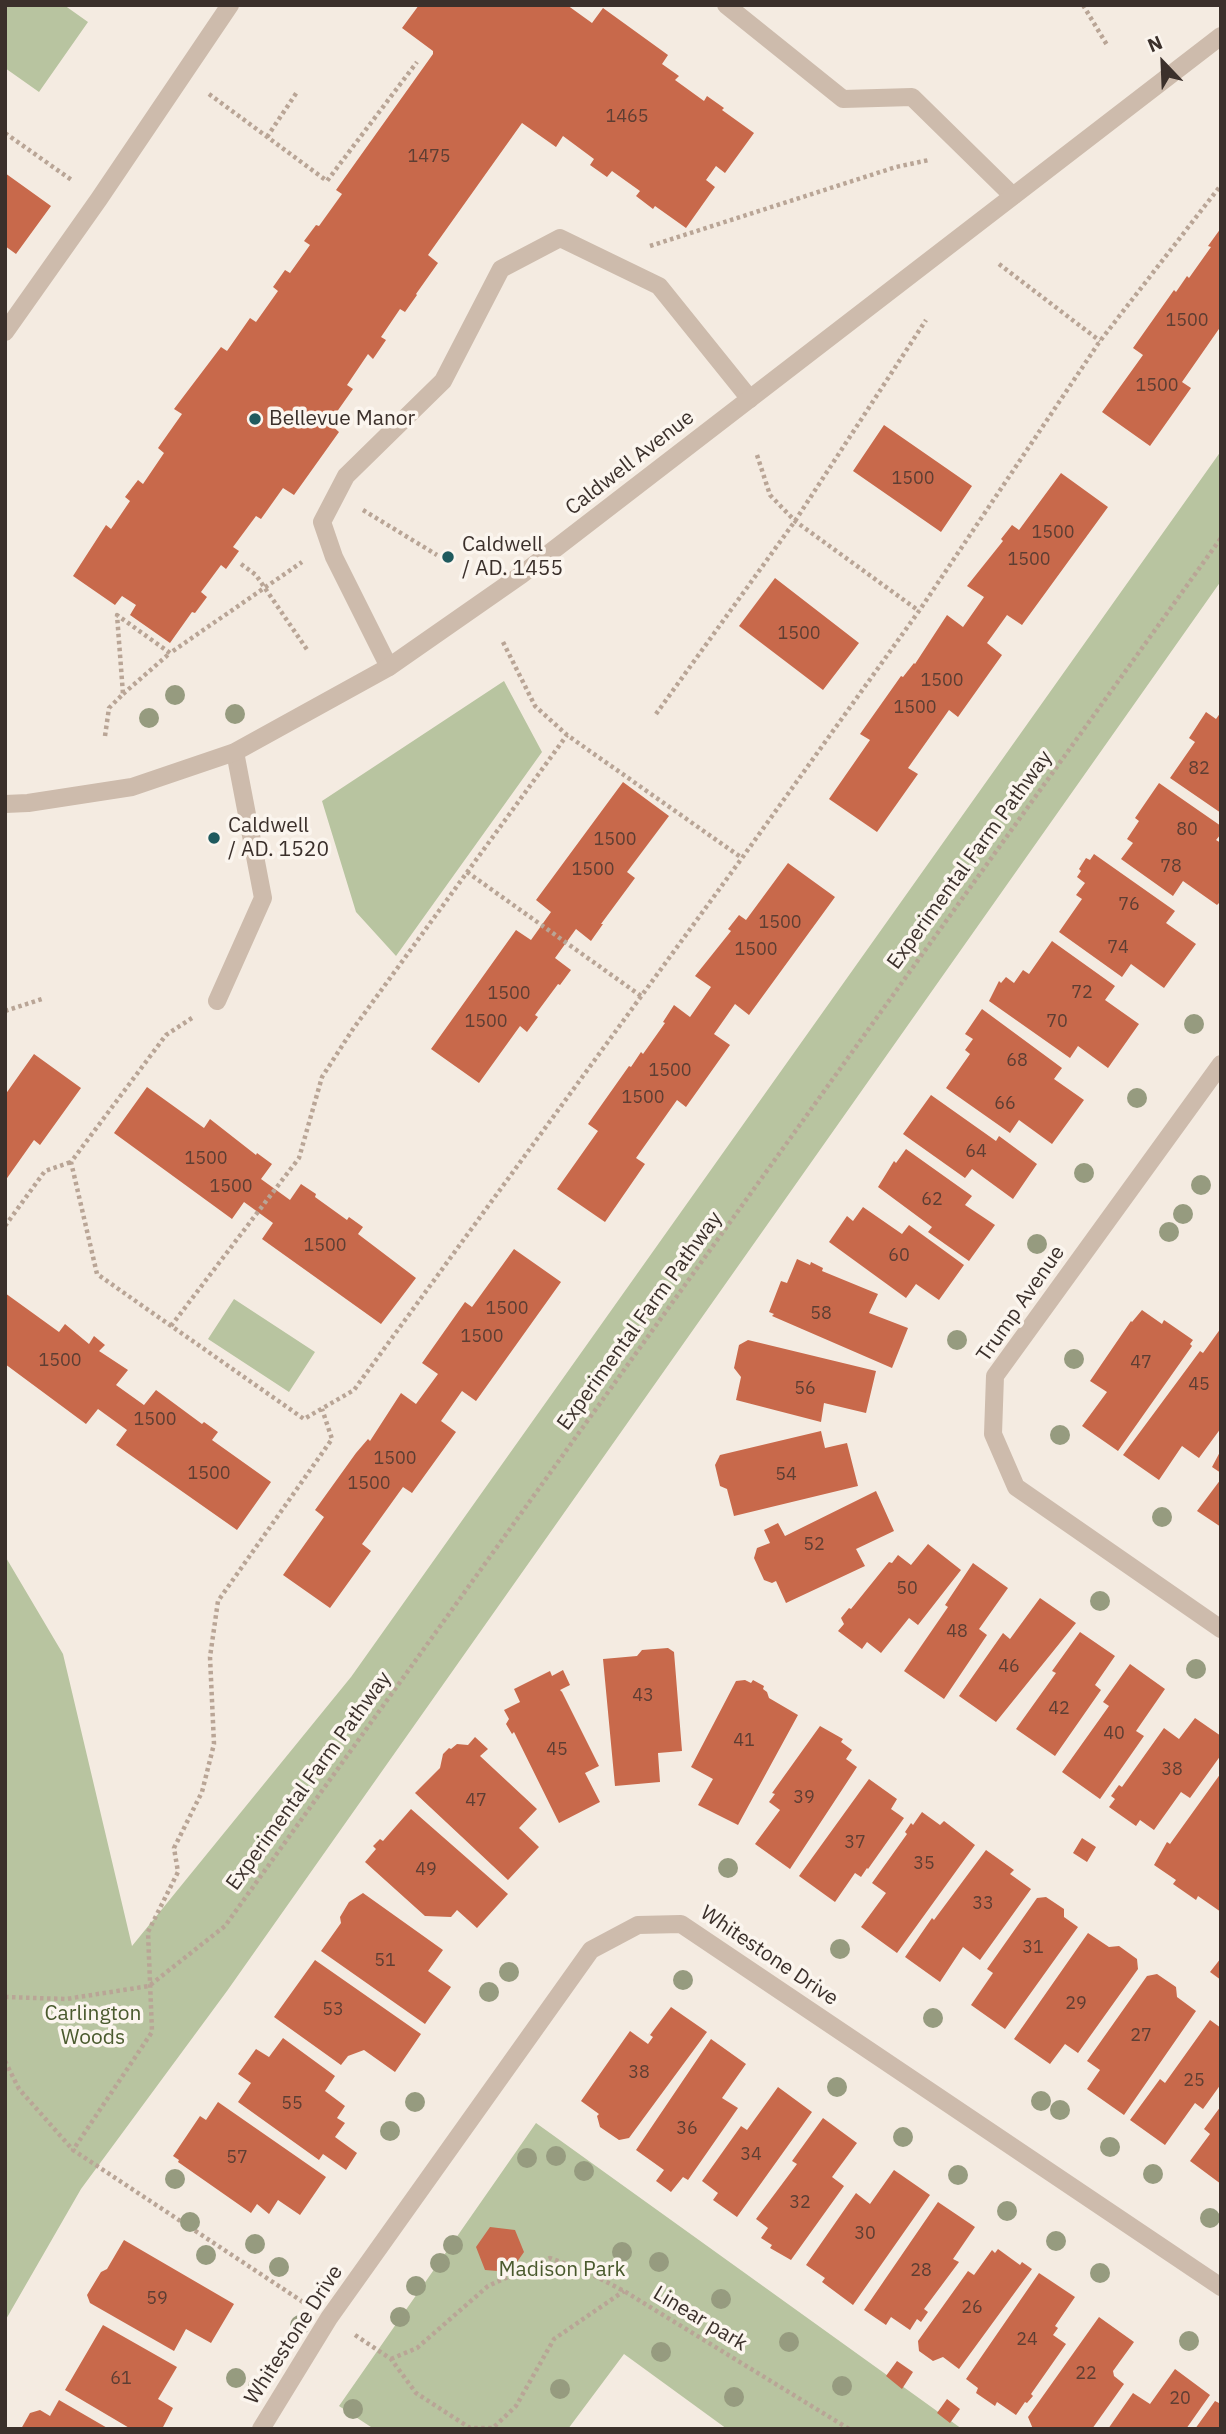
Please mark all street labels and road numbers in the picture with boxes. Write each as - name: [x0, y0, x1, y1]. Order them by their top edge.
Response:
- street label: Caldwell Avenue: [561, 405, 699, 521]
- street label: Experimental Farm Pathway: [882, 746, 1058, 974]
- street label: Experimental Farm Pathway: [552, 1207, 728, 1435]
- street label: Trump Avenue: [972, 1241, 1070, 1367]
- street label: Experimental Farm Pathway: [221, 1667, 397, 1895]
- street label: Whitestone Drive: [695, 1901, 843, 2011]
- street label: Whitestone Drive: [240, 2261, 348, 2409]
- street label: Linear park: [648, 2281, 752, 2357]

